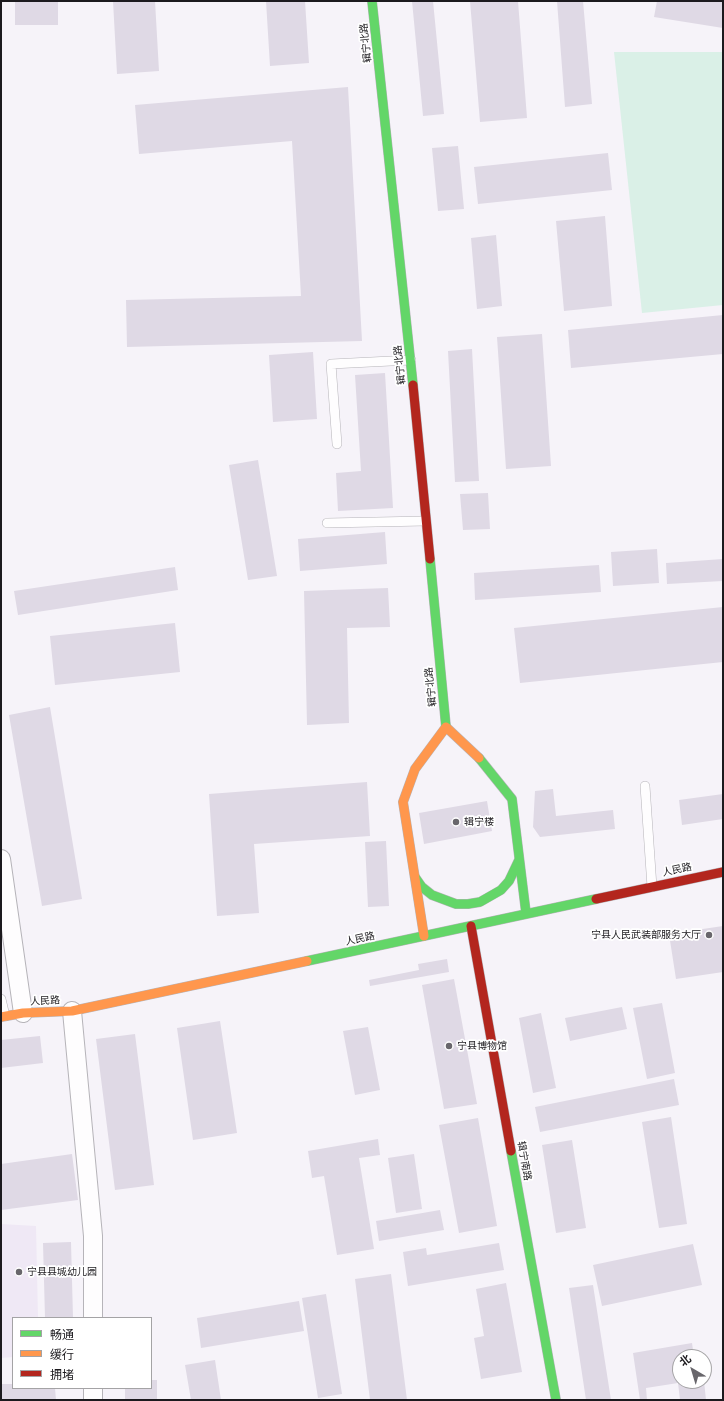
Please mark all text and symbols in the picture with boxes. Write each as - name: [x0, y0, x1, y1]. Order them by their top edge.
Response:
- street label: 辑宁北路: [358, 22, 374, 64]
- street label: 辑宁北路: [392, 344, 408, 386]
- street label: 辑宁北路: [423, 666, 439, 708]
- place label: 辑宁楼: [464, 816, 494, 828]
- marker: 辑宁楼: [451, 817, 461, 827]
- street label: 人民路: [661, 861, 693, 879]
- place label: 宁县人民武装部服务大厅: [591, 929, 701, 941]
- street label: 人民路: [344, 930, 376, 948]
- marker: 宁县人民武装部服务大厅: [704, 930, 714, 940]
- street label: 人民路: [30, 994, 60, 1008]
- place label: 宁县博物馆: [457, 1040, 507, 1052]
- marker: 宁县博物馆: [444, 1041, 454, 1051]
- street label: 辑宁南路: [515, 1140, 533, 1182]
- place label: 宁县县城幼儿园: [27, 1266, 97, 1278]
- marker: 宁县县城幼儿园: [14, 1267, 24, 1277]
- legend: [12, 1317, 152, 1389]
- text: 畅通: [50, 1327, 74, 1342]
- text: 缓行: [50, 1347, 74, 1362]
- north arrow: [672, 1349, 712, 1389]
- text: 北: [677, 1351, 694, 1369]
- text: 拥堵: [50, 1367, 74, 1382]

